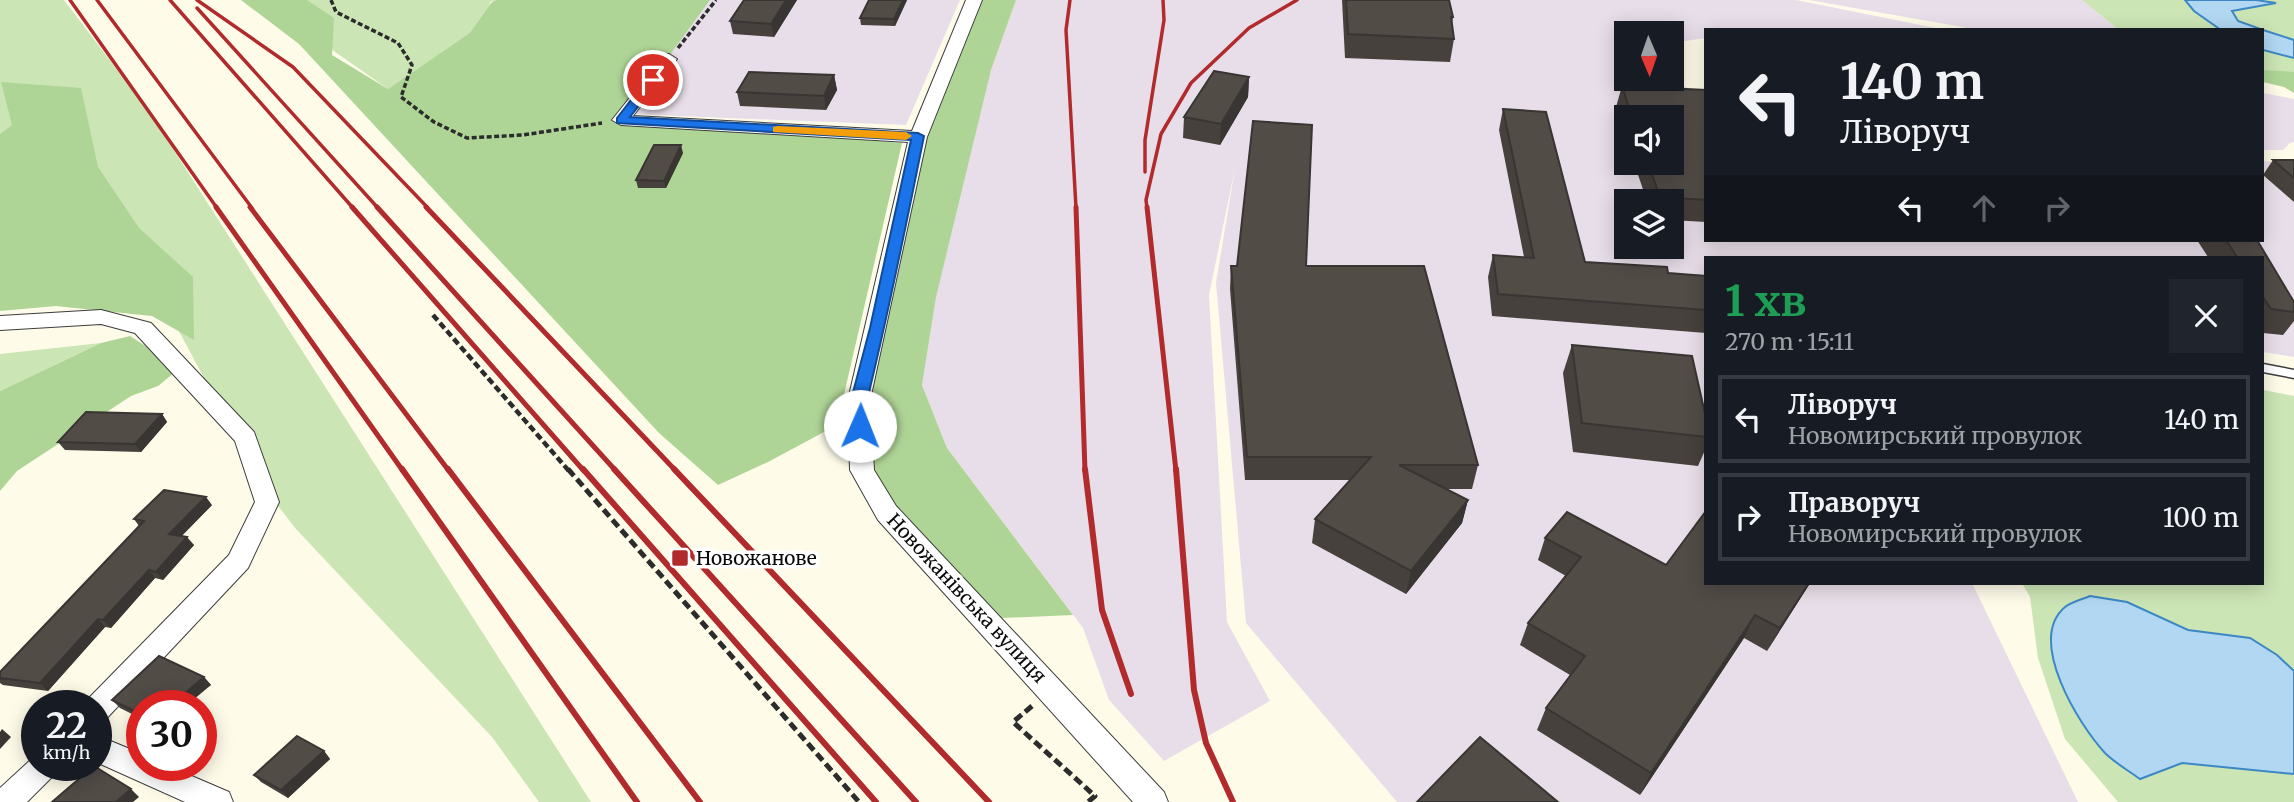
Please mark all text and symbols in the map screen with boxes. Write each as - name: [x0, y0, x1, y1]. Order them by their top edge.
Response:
- north arrow: [1614, 21, 1684, 91]
- map controls: [1614, 21, 1684, 259]
- pin: [623, 50, 683, 110]
- text: 140 m: [1840, 51, 1984, 112]
- icon: left: [1725, 56, 1816, 147]
- icon: arrive: [634, 61, 672, 99]
- button: sound: [1614, 105, 1684, 175]
- text: Ліворуч: [1840, 112, 1970, 152]
- button: layers: [1614, 189, 1684, 259]
- icon: left: [1892, 189, 1930, 227]
- icon: ahead: [1965, 189, 2003, 227]
- icon: right: [2038, 189, 2076, 227]
- text: 1 хв: [1725, 275, 1806, 327]
- button: close: [2169, 279, 2243, 353]
- text: 270 m · 15:11: [1725, 327, 1854, 356]
- text: Ліворуч: [1788, 388, 1897, 421]
- position arrow: [823, 389, 897, 463]
- icon: left: [1729, 400, 1767, 438]
- text: 140 m: [2164, 403, 2239, 436]
- text: Новомирський провулок: [1788, 421, 2082, 450]
- text: Праворуч: [1788, 486, 1920, 519]
- icon: right: [1729, 498, 1767, 536]
- text: 100 m: [2163, 501, 2239, 534]
- street label: Новожанівська вулиця: [882, 508, 1052, 688]
- text: Новомирський провулок: [1788, 519, 2082, 548]
- place label: Новожанове: [696, 546, 817, 570]
- marker: Новожанове: [670, 548, 690, 568]
- speed limit sign: 30: [126, 690, 217, 781]
- text: 22: [46, 704, 87, 748]
- text: km/h: [43, 741, 90, 764]

